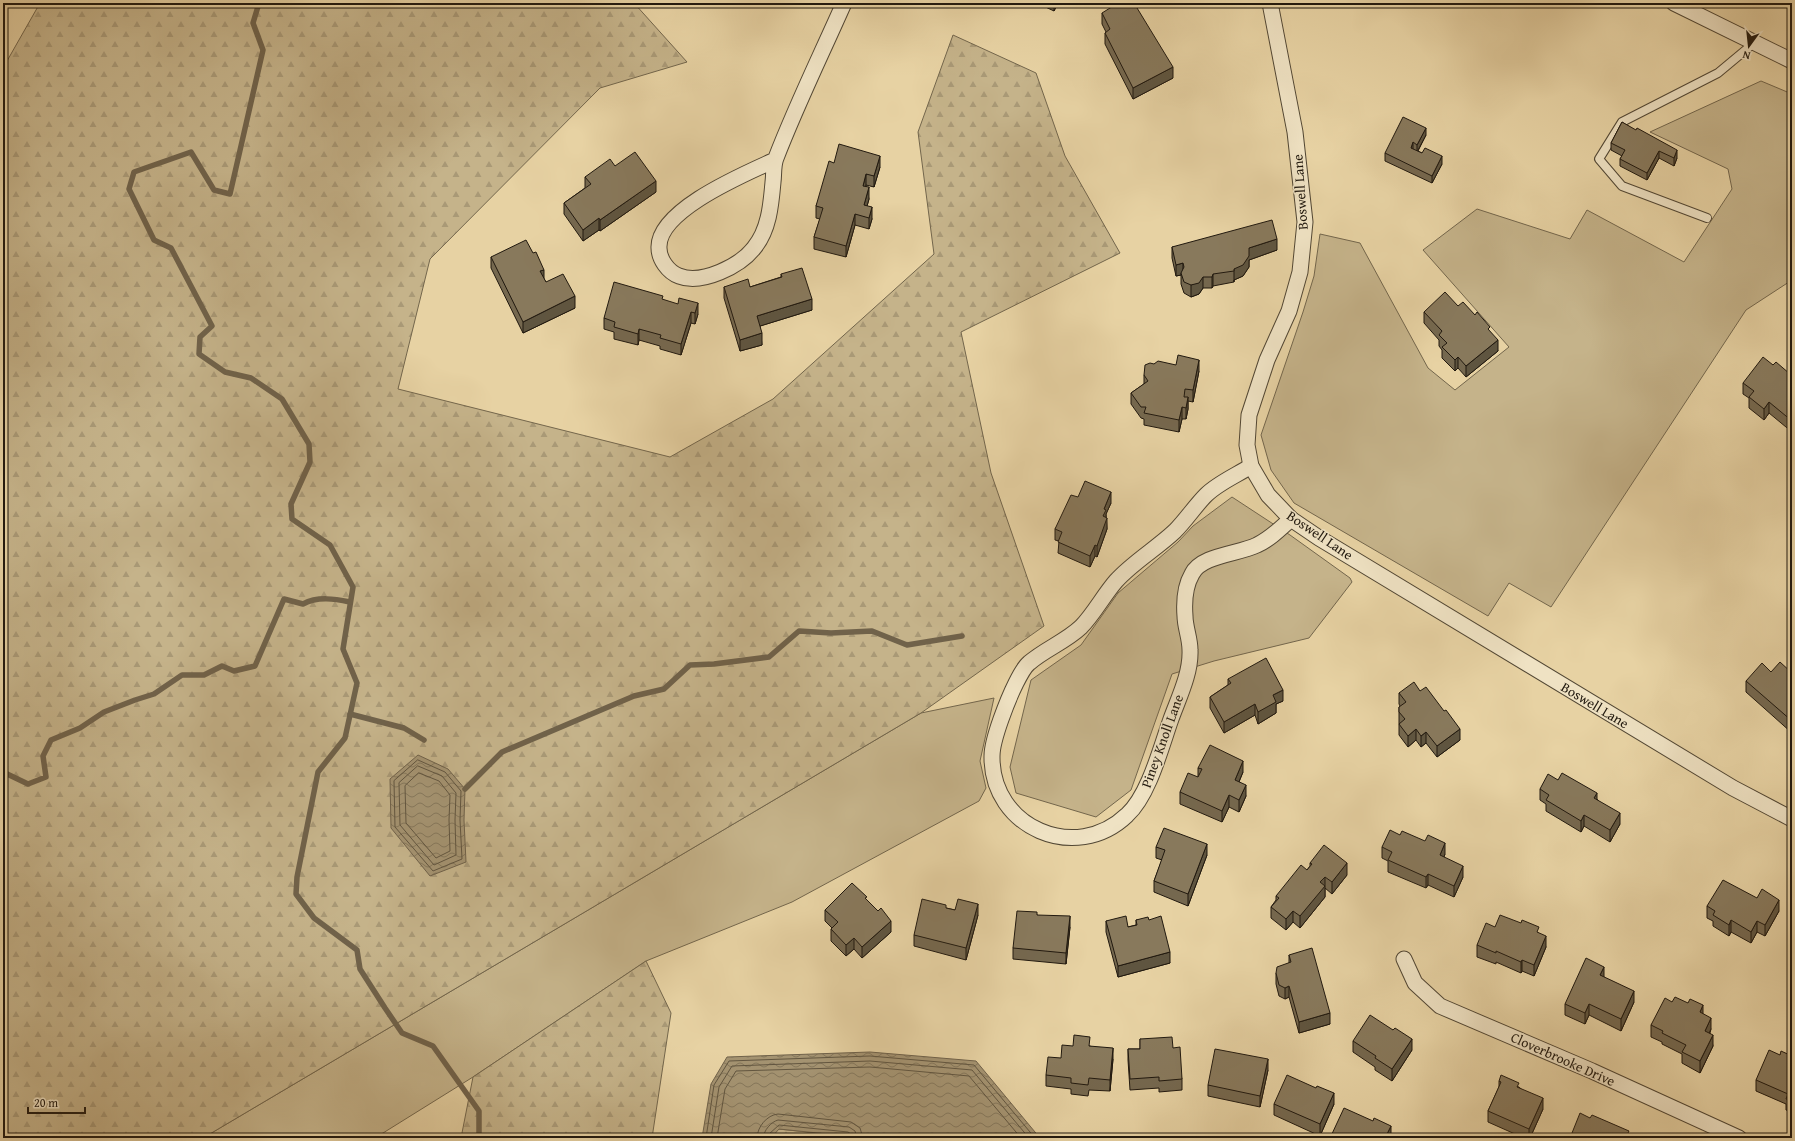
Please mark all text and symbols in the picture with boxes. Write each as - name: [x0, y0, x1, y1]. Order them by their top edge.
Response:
- north arrow: [1729, 26, 1769, 66]
- text: N: [1740, 47, 1752, 64]
- street label: Boswell Lane: [1287, 153, 1313, 230]
- street label: Boswell Lane: [1283, 506, 1357, 565]
- street label: Boswell Lane: [1557, 677, 1633, 733]
- street label: Piney Knoll Lane: [1136, 691, 1188, 790]
- street label: Cloverbrooke Drive: [1508, 1027, 1619, 1091]
- scale bar: [28, 1089, 85, 1115]
- text: 20 m: [34, 1094, 58, 1111]

